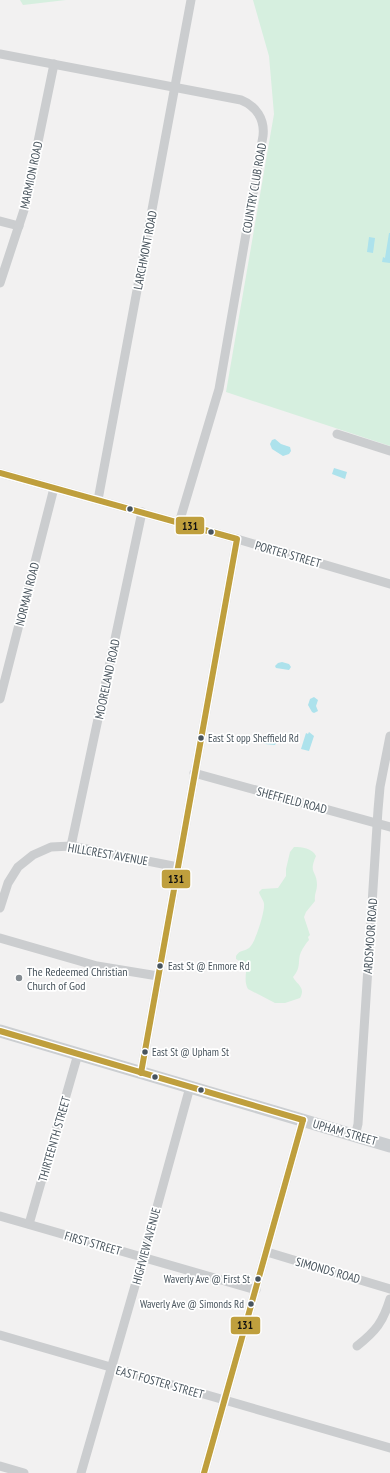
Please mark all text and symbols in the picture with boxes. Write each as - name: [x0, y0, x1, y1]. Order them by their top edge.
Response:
- street label: MARMION ROAD: [17, 140, 45, 210]
- street label: COUNTRY CLUB ROAD: [239, 142, 269, 234]
- street label: LARCHMONT ROAD: [130, 209, 160, 291]
- unlabelled marker: [125, 504, 135, 514]
- line badge: 131: [175, 516, 205, 535]
- text: 131: [182, 519, 198, 533]
- unlabelled marker: [206, 527, 216, 537]
- street label: PORTER STREET: [253, 537, 323, 571]
- street label: NORMAN ROAD: [12, 561, 42, 627]
- street label: MOORELAND ROAD: [91, 638, 123, 720]
- place label: East St opp Sheffield Rd: [208, 731, 299, 745]
- marker: East St opp Sheffield Rd: [196, 733, 206, 743]
- street label: SHEFFIELD ROAD: [255, 783, 329, 817]
- street label: HILLCREST AVENUE: [67, 840, 149, 868]
- line badge: 131: [161, 869, 191, 889]
- text: 131: [168, 872, 184, 886]
- street label: ARDSMOOR ROAD: [360, 898, 380, 974]
- place label: East St @ Enmore Rd: [168, 959, 250, 973]
- marker: East St @ Enmore Rd: [155, 961, 165, 971]
- place label: The Redeemed Christian Church of God: [27, 964, 128, 993]
- marker: The Redeemed Christian Church of God: [14, 973, 24, 983]
- place label: East St @ Upham St: [152, 1045, 229, 1059]
- marker: East St @ Upham St: [140, 1047, 150, 1057]
- unlabelled marker: [150, 1072, 160, 1082]
- unlabelled marker: [196, 1085, 206, 1095]
- street label: THIRTEENTH STREET: [35, 1094, 74, 1183]
- street label: UPHAM STREET: [311, 1116, 379, 1148]
- street label: HIGHVIEW AVENUE: [129, 1206, 163, 1286]
- street label: FIRST STREET: [63, 1228, 124, 1258]
- street label: SIMONDS ROAD: [294, 1254, 362, 1286]
- place label: Waverly Ave @ First St: [164, 1272, 250, 1286]
- marker: Waverly Ave @ First St: [253, 1274, 263, 1284]
- place label: Waverly Ave @ Simonds Rd: [140, 1297, 244, 1311]
- marker: Waverly Ave @ Simonds Rd: [246, 1299, 256, 1309]
- line badge: 131: [230, 1316, 261, 1335]
- text: 131: [237, 1318, 253, 1332]
- street label: EAST FOSTER STREET: [114, 1362, 206, 1402]

